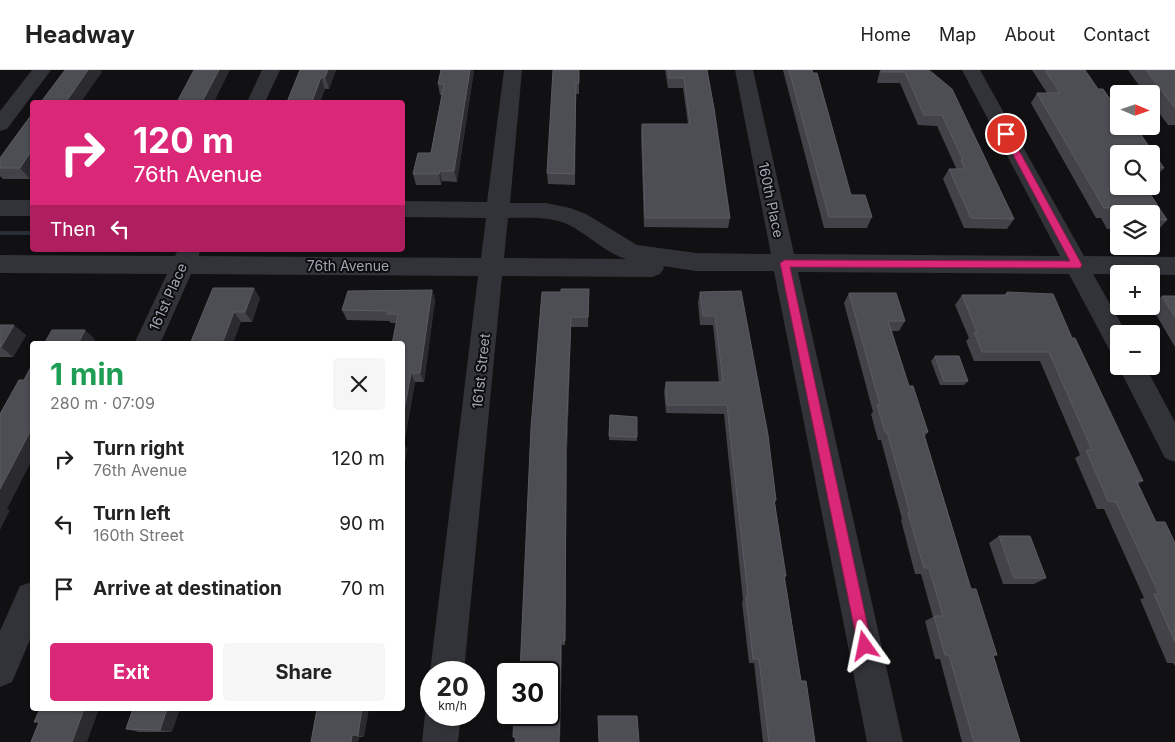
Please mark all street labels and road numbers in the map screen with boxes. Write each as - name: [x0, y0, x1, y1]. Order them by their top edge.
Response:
- street label: 160th Place: [755, 161, 788, 239]
- street label: 76th Avenue: [307, 257, 389, 274]
- street label: 161st Place: [145, 260, 190, 333]
- street label: 161st Street: [468, 332, 493, 409]

